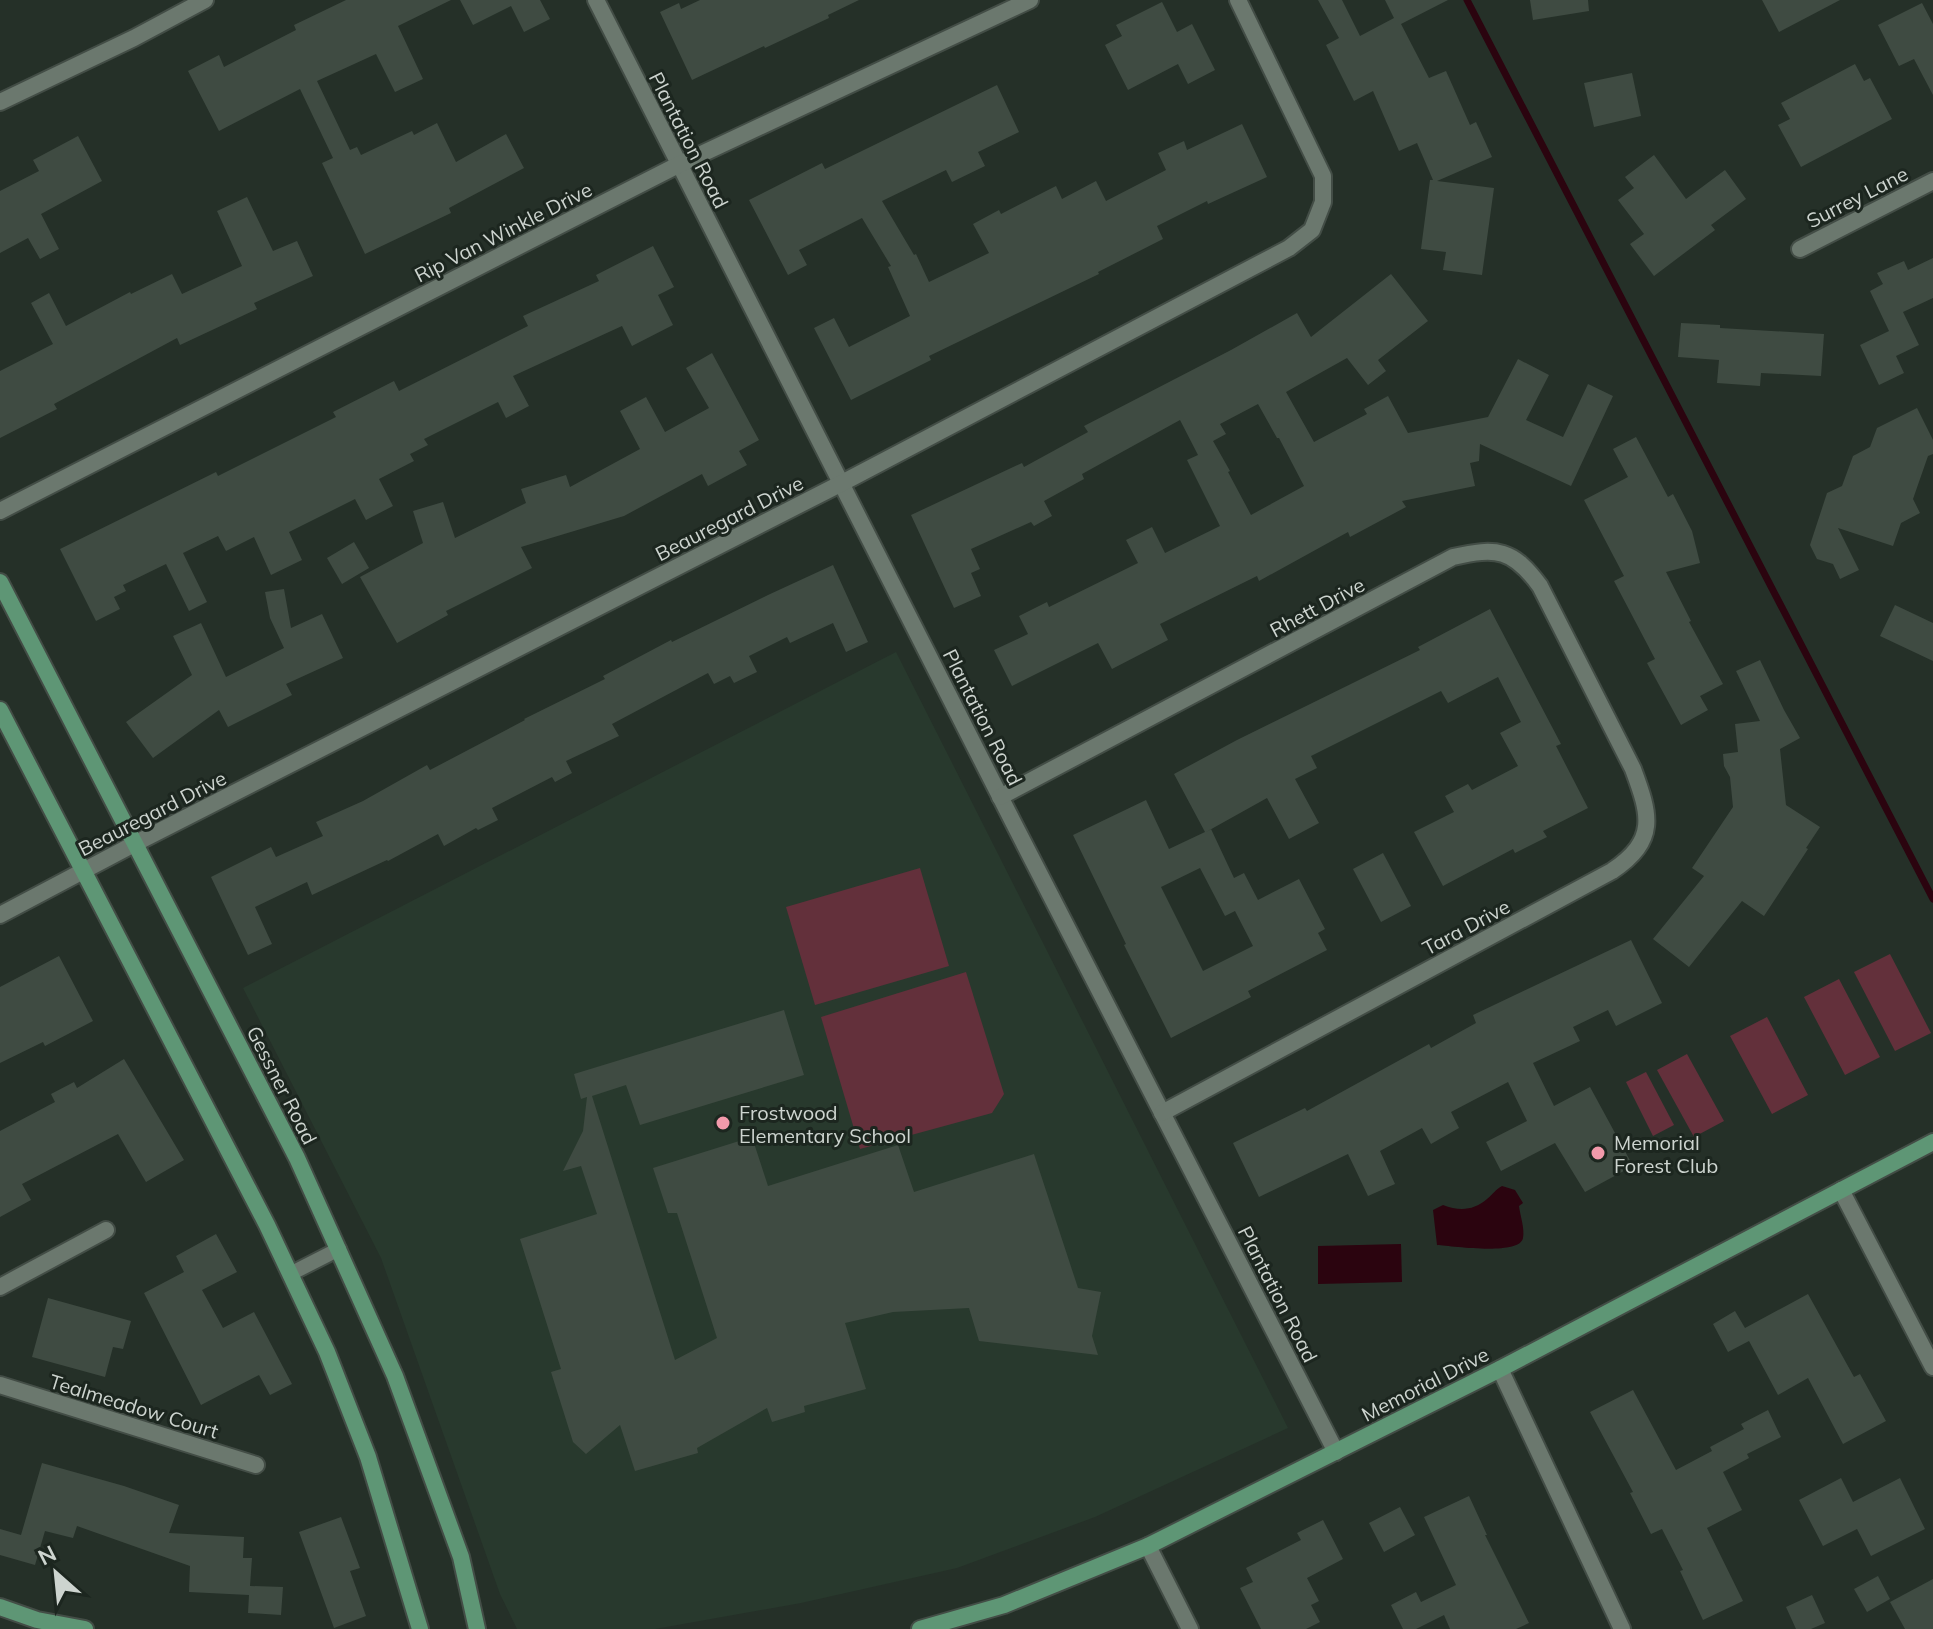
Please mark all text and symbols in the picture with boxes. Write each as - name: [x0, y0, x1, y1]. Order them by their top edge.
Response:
- street label: Plantation Road: [644, 68, 734, 212]
- street label: Surrey Lane: [1802, 161, 1912, 233]
- street label: Rip Van Winkle Drive: [410, 176, 596, 288]
- street label: Beauregard Drive: [651, 470, 807, 566]
- street label: Rhett Drive: [1265, 572, 1369, 642]
- street label: Plantation Road: [938, 645, 1028, 789]
- street label: Beauregard Drive: [74, 765, 230, 861]
- street label: Tara Drive: [1418, 894, 1514, 960]
- street label: Gessner Road: [241, 1022, 323, 1148]
- place label: Frostwood Elementary School: [739, 1100, 911, 1148]
- marker: Frostwood Elementary School: [714, 1114, 732, 1132]
- place label: Memorial Forest Club: [1614, 1130, 1718, 1178]
- marker: Memorial Forest Club: [1589, 1144, 1607, 1162]
- street label: Plantation Road: [1233, 1222, 1323, 1366]
- street label: Memorial Drive: [1357, 1341, 1493, 1427]
- street label: Tealmeadow Court: [47, 1368, 221, 1444]
- north arrow: [16, 1533, 96, 1613]
- text: N: [33, 1539, 61, 1571]

